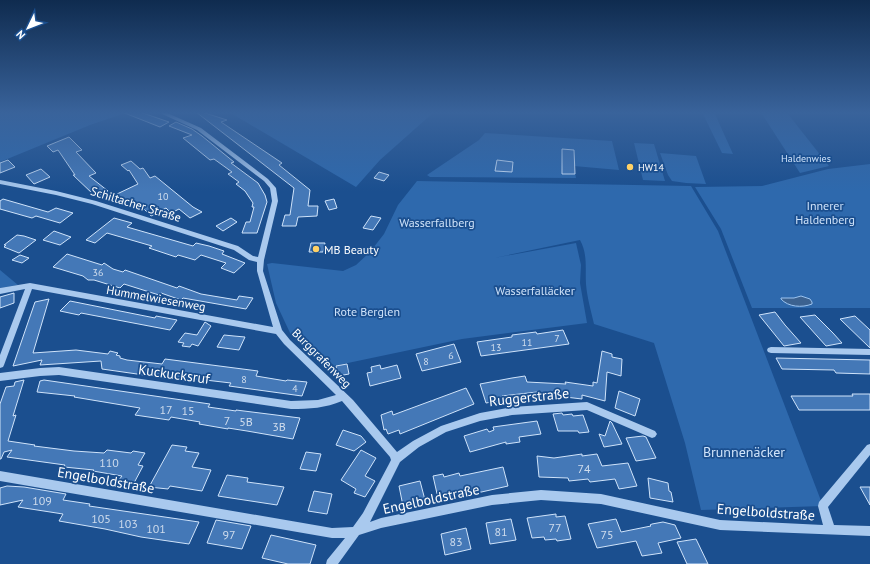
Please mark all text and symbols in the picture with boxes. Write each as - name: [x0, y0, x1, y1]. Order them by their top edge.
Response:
- north arrow: [8, 8, 48, 48]
- text: N: [13, 27, 28, 42]
- park label: Haldenwies: [781, 152, 831, 165]
- place label: HW14: [638, 161, 664, 174]
- marker: HW14: [625, 162, 635, 172]
- street label: Schiltacher Straße: [89, 183, 183, 225]
- house number: 10: [158, 190, 169, 203]
- park label: Innerer Haldenberg: [795, 198, 855, 227]
- park label: Wasserfallberg: [399, 215, 475, 230]
- place label: MB Beauty: [324, 242, 379, 257]
- marker: MB Beauty: [311, 244, 321, 254]
- house number: 36: [93, 266, 103, 279]
- street label: Hummelwiesenweg: [105, 282, 207, 314]
- park label: Wasserfalläcker: [495, 283, 575, 298]
- park label: Rote Berglen: [334, 304, 400, 319]
- street label: Burggrafenweg: [289, 325, 355, 391]
- house number: 7: [554, 332, 560, 345]
- house number: 11: [522, 336, 532, 349]
- house number: 13: [491, 341, 501, 354]
- house number: 6: [448, 349, 454, 362]
- house number: 8: [423, 355, 429, 368]
- street label: Kuckucksruf: [137, 360, 211, 388]
- house number: 8: [241, 373, 247, 386]
- house number: 4: [292, 382, 298, 395]
- street label: Ruggerstraße: [488, 384, 570, 410]
- house number: 17: [159, 402, 173, 417]
- house number: 15: [181, 403, 195, 418]
- house number: 7: [224, 413, 230, 428]
- house number: 5B: [239, 414, 253, 429]
- house number: 3B: [272, 419, 286, 434]
- park label: Brunnenäcker: [703, 443, 785, 461]
- house number: 110: [99, 455, 119, 470]
- house number: 74: [577, 461, 591, 476]
- street label: Engelboldstraße: [56, 463, 156, 497]
- street label: Engelboldstraße: [381, 480, 481, 518]
- house number: 109: [32, 493, 52, 508]
- street label: Engelboldstraße: [716, 500, 816, 524]
- house number: 105: [91, 511, 111, 526]
- house number: 103: [118, 516, 138, 531]
- house number: 77: [548, 520, 562, 535]
- house number: 101: [146, 521, 166, 536]
- house number: 81: [494, 524, 508, 539]
- house number: 97: [222, 527, 236, 542]
- house number: 75: [600, 527, 614, 542]
- house number: 83: [449, 534, 463, 549]

